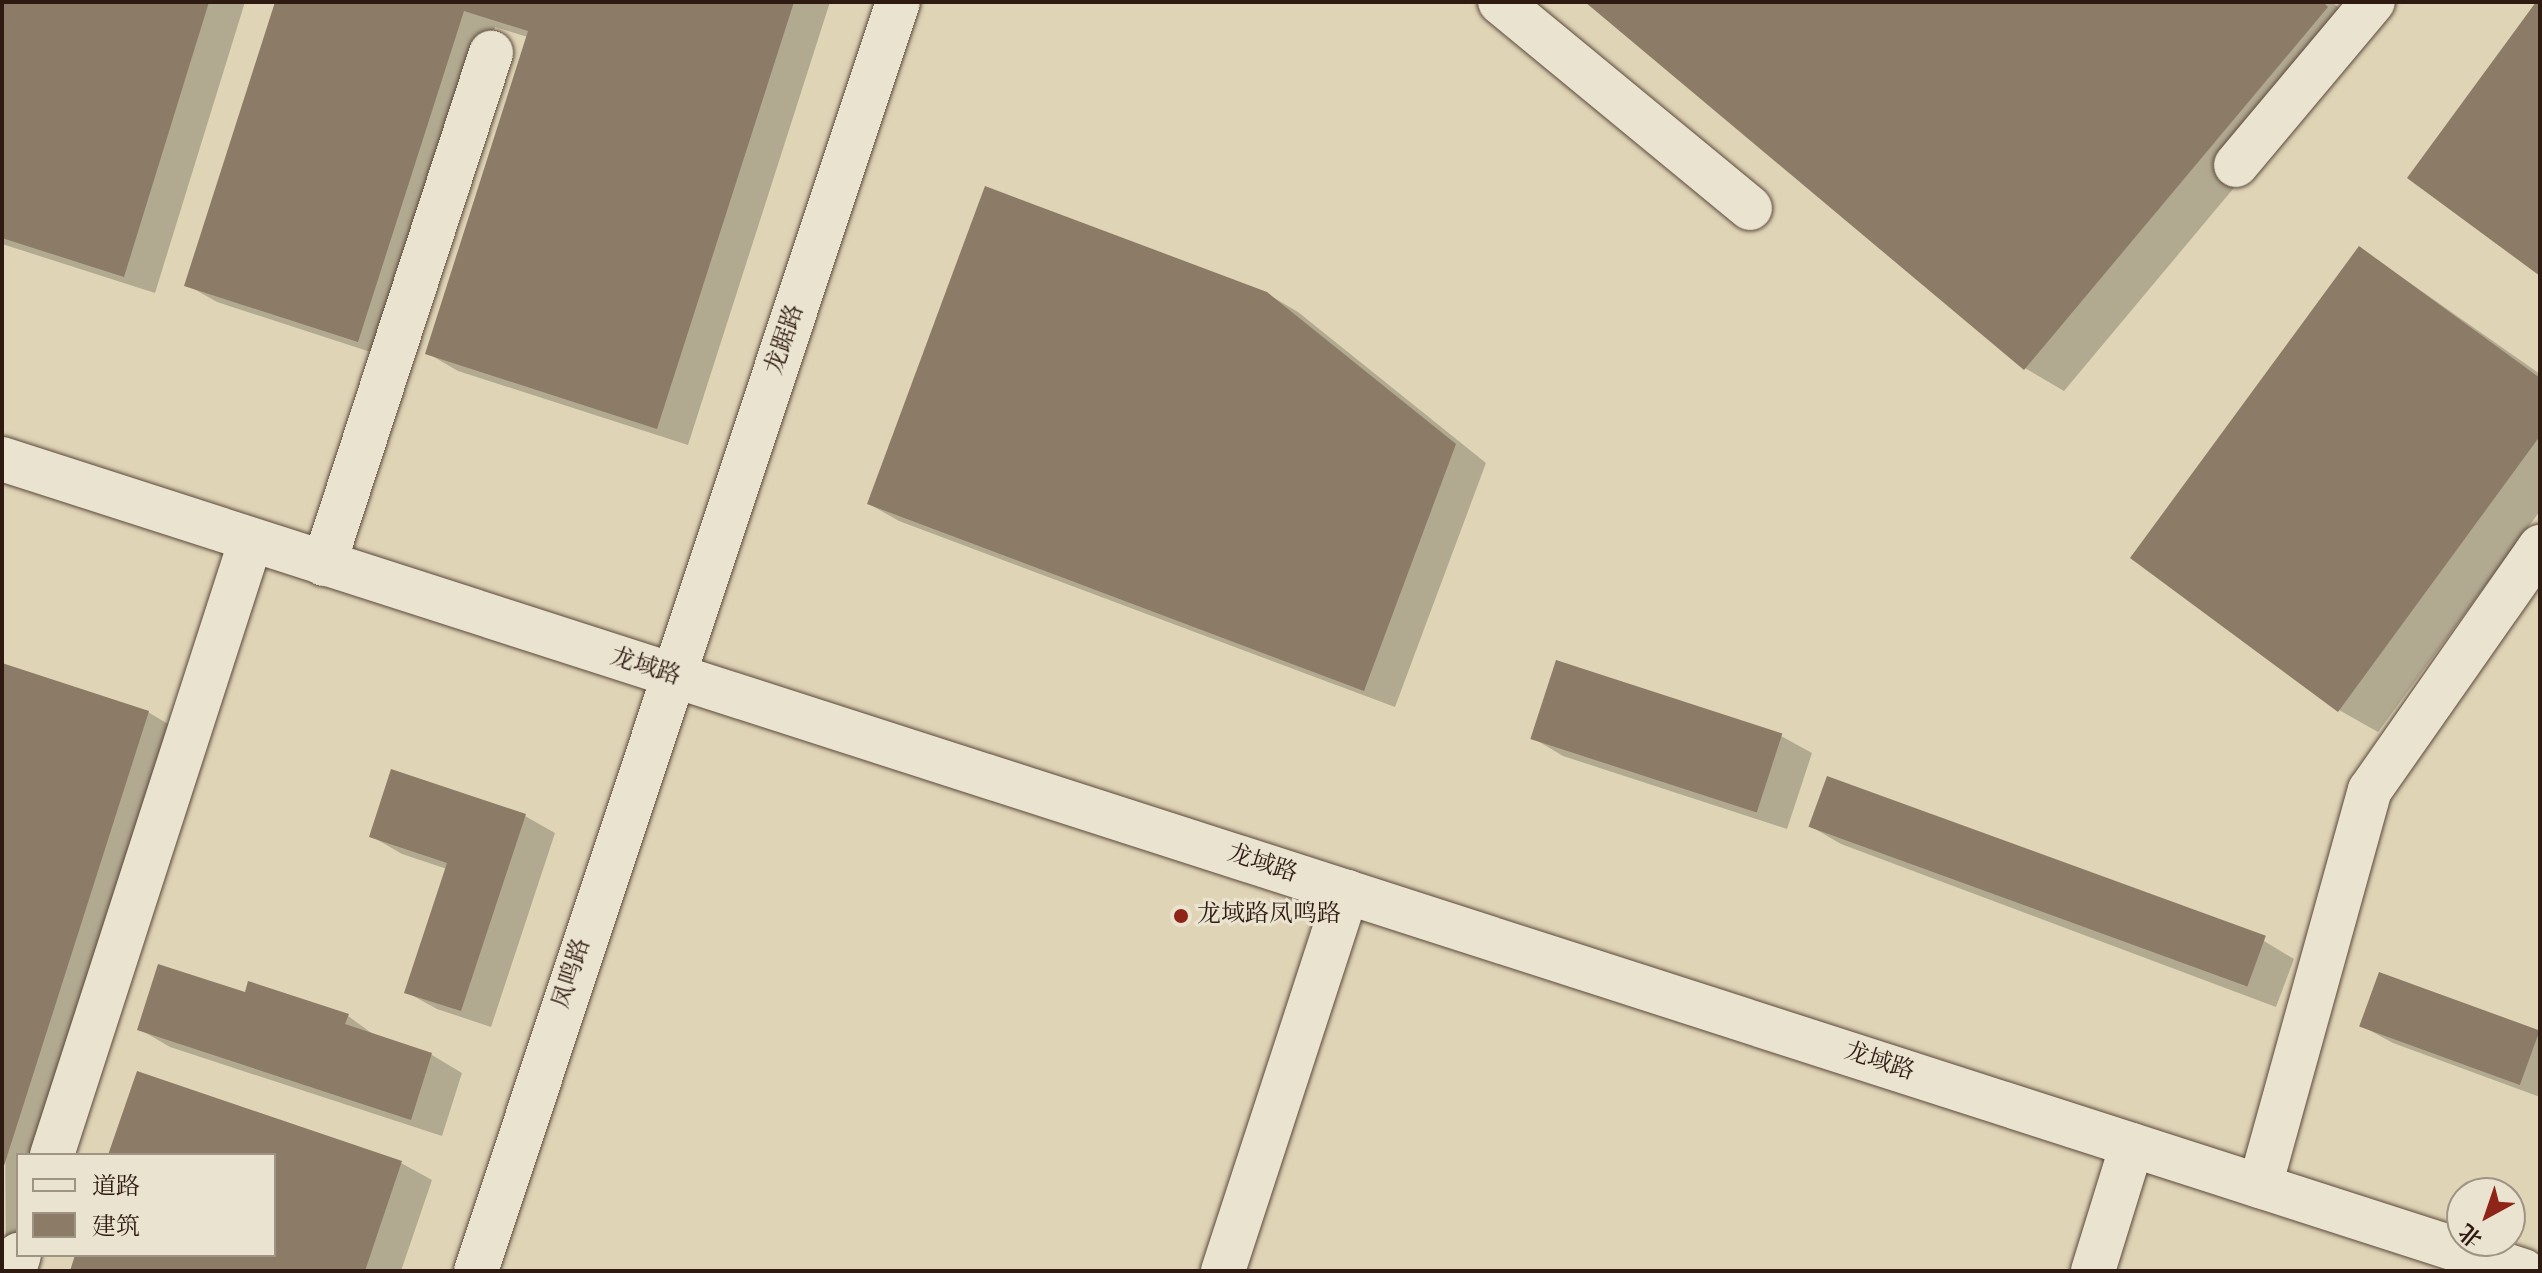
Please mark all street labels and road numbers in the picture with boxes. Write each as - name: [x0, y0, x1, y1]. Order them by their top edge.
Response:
- street label: 龙踞路: [761, 301, 811, 379]
- street label: 龙域路: [606, 643, 684, 693]
- street label: 龙域路: [1223, 840, 1301, 890]
- street label: 凤鸣路: [548, 935, 598, 1013]
- street label: 龙域路: [1840, 1038, 1918, 1088]

